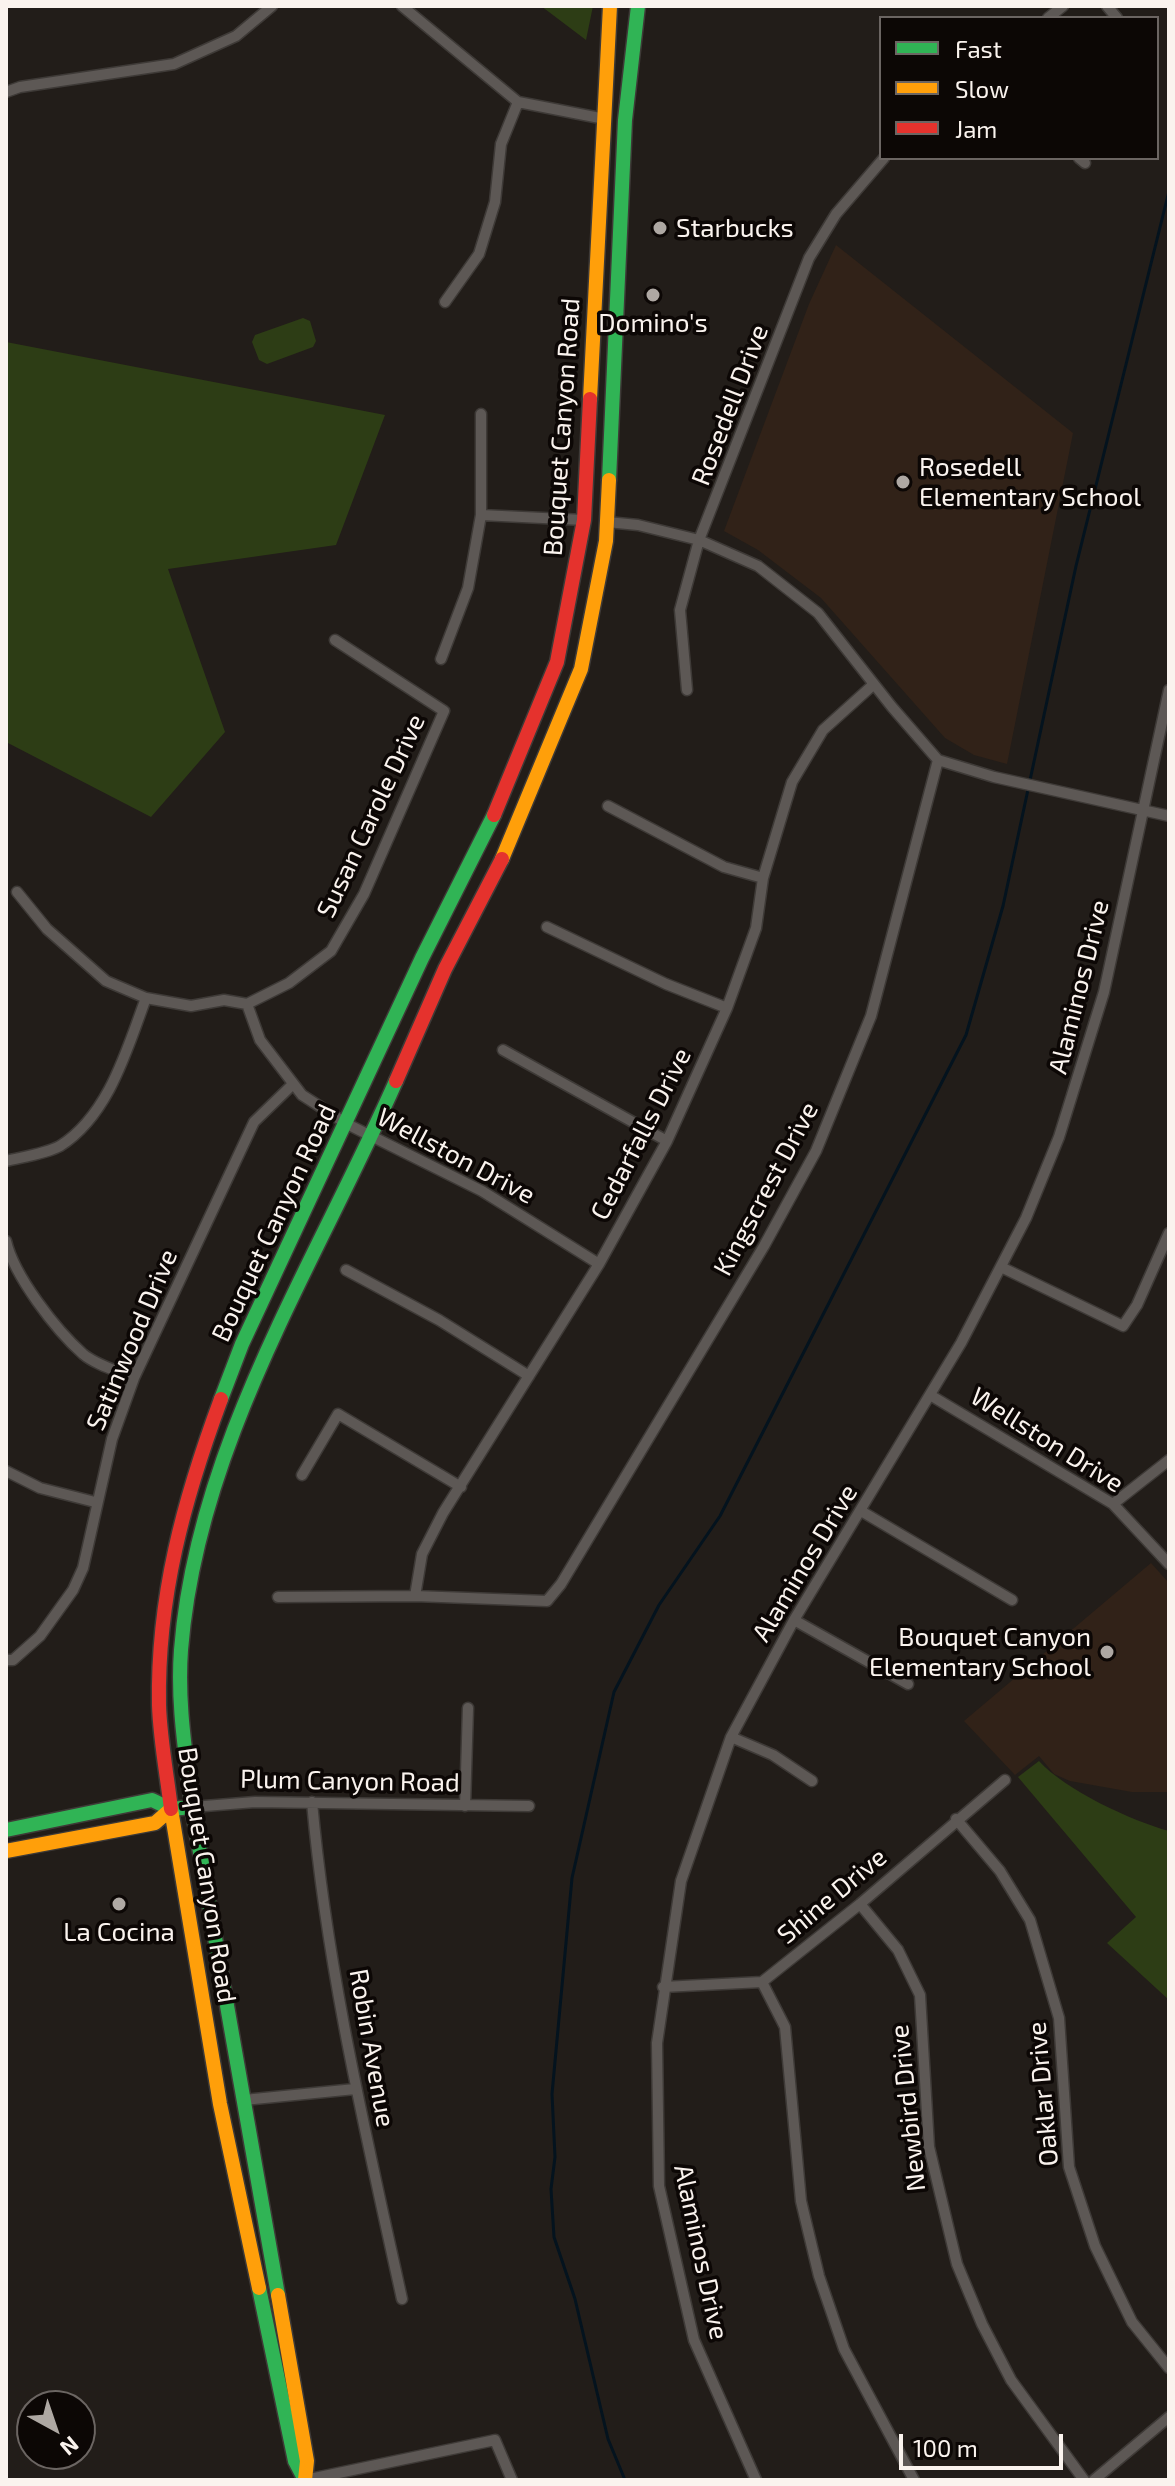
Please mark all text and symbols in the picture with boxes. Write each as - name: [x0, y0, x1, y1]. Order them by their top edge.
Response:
- legend: [879, 16, 1159, 160]
- text: Fast: [955, 34, 1002, 63]
- text: Slow: [955, 74, 1009, 103]
- text: Jam: [955, 114, 997, 143]
- place label: Starbucks: [676, 212, 794, 244]
- marker: Starbucks: [651, 219, 669, 237]
- marker: Domino's: [644, 286, 662, 304]
- street label: Bouquet Canyon Road: [537, 297, 587, 557]
- place label: Domino's: [598, 307, 708, 339]
- street label: Rosedell Drive: [685, 320, 775, 490]
- place label: Rosedell Elementary School: [919, 451, 1141, 512]
- marker: Rosedell Elementary School: [894, 473, 912, 491]
- street label: Susan Carole Drive: [310, 709, 432, 923]
- street label: Alaminos Drive: [1042, 897, 1116, 1077]
- street label: Cedarfalls Drive: [584, 1043, 698, 1225]
- street label: Kingscrest Drive: [707, 1097, 825, 1281]
- street label: Bouquet Canyon Road: [205, 1099, 343, 1347]
- street label: Wellston Drive: [372, 1101, 540, 1211]
- street label: Satinwood Drive: [80, 1245, 184, 1435]
- street label: Wellston Drive: [965, 1381, 1129, 1499]
- street label: Alaminos Drive: [746, 1479, 864, 1647]
- place label: Bouquet Canyon Elementary School: [869, 1621, 1091, 1682]
- marker: Bouquet Canyon Elementary School: [1098, 1643, 1116, 1661]
- street label: Bouquet Canyon Road: [171, 1745, 243, 2005]
- street label: Plum Canyon Road: [240, 1763, 460, 1799]
- street label: Shine Drive: [771, 1841, 893, 1951]
- marker: La Cocina: [110, 1895, 128, 1913]
- place label: La Cocina: [63, 1916, 175, 1948]
- street label: Robin Avenue: [343, 1967, 401, 2129]
- street label: Oaklar Drive: [1021, 2021, 1065, 2167]
- street label: Newbird Drive: [884, 2023, 932, 2193]
- street label: Alaminos Drive: [667, 2162, 735, 2342]
- north arrow: [16, 2390, 96, 2470]
- scale bar: [903, 2418, 1067, 2468]
- text: N: [56, 2432, 85, 2462]
- text: 100 m: [913, 2433, 978, 2462]

